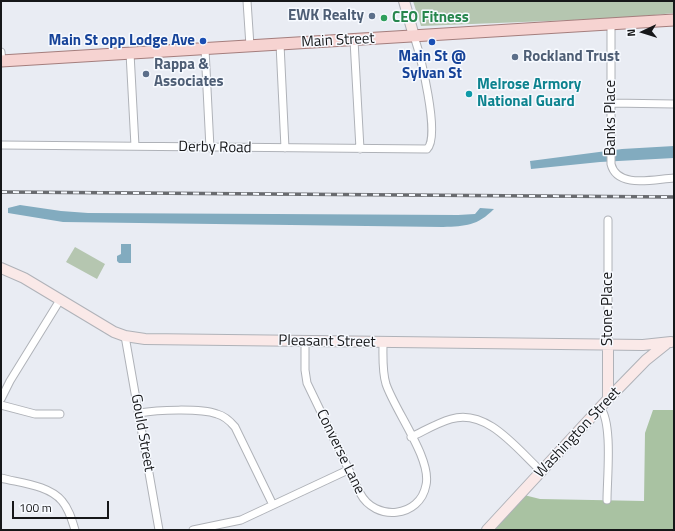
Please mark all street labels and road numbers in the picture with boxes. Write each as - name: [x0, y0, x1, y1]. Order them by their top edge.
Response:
- street label: Main Street: [301, 30, 375, 52]
- street label: Banks Place: [602, 80, 620, 156]
- street label: Derby Road: [178, 138, 252, 158]
- street label: Stone Place: [599, 272, 617, 346]
- street label: Pleasant Street: [278, 332, 376, 352]
- street label: Washington Street: [531, 384, 625, 482]
- street label: Gould Street: [126, 393, 158, 473]
- street label: Converse Lane: [312, 407, 368, 497]

